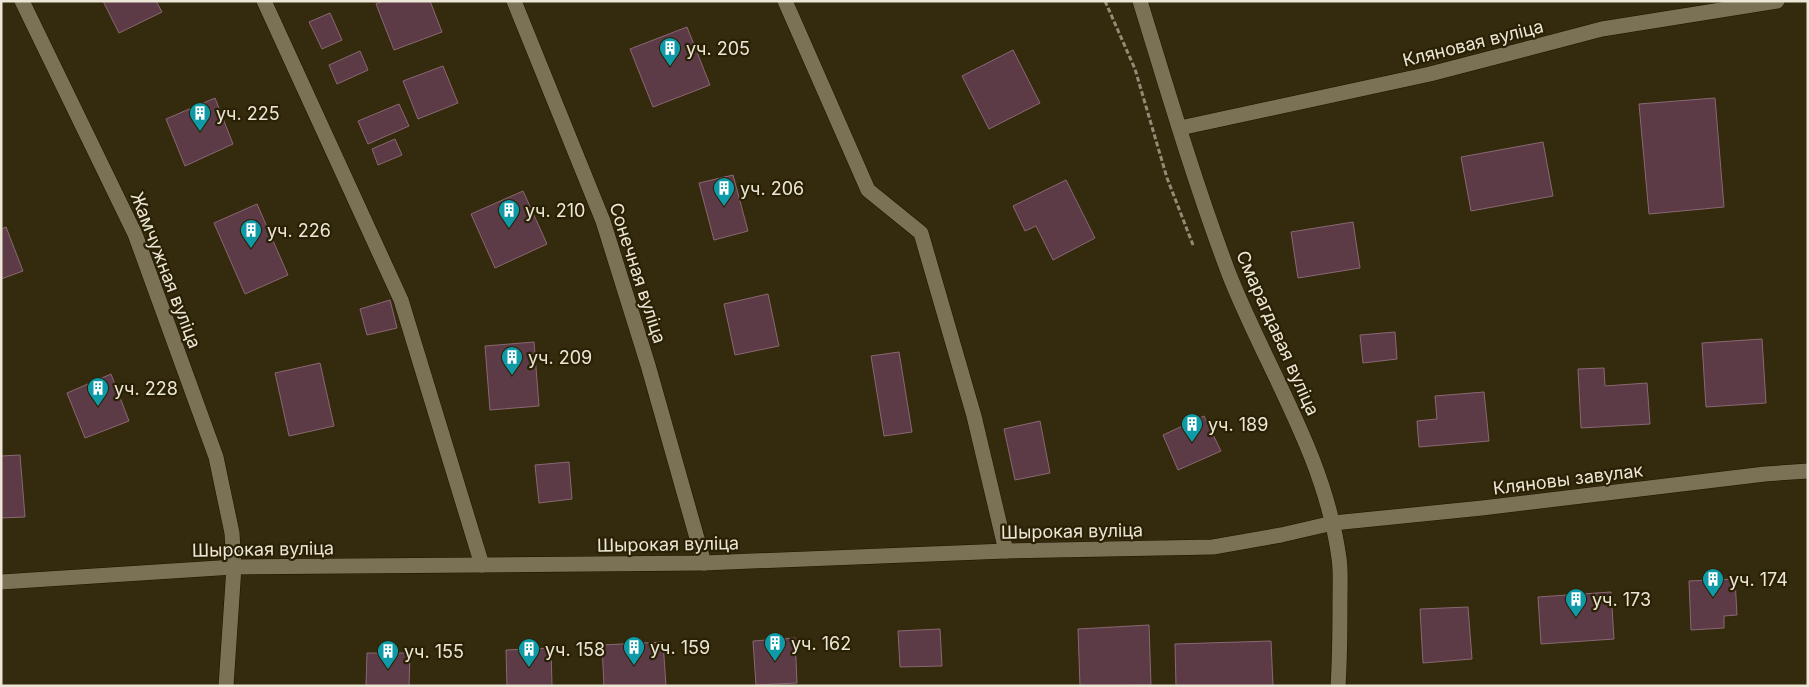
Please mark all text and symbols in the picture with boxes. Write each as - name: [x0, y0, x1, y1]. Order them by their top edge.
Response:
- street label: Кляновая вуліца: [1400, 15, 1546, 71]
- building icon: уч. 205: [658, 36, 682, 67]
- place label: уч. 205: [686, 38, 750, 59]
- building icon: уч. 225: [188, 101, 212, 132]
- place label: уч. 225: [216, 103, 280, 124]
- building icon: уч. 206: [712, 176, 736, 207]
- place label: уч. 206: [740, 178, 804, 199]
- street label: Жамчужная вуліца: [126, 189, 206, 351]
- building icon: уч. 210: [497, 198, 521, 229]
- place label: уч. 210: [525, 200, 585, 221]
- street label: Сонечная вуліца: [605, 200, 671, 346]
- building icon: уч. 226: [239, 218, 263, 249]
- place label: уч. 226: [267, 220, 331, 241]
- street label: Смарагдавая вуліца: [1232, 247, 1324, 419]
- building icon: уч. 209: [500, 345, 524, 376]
- place label: уч. 209: [528, 347, 592, 368]
- building icon: уч. 228: [86, 376, 110, 407]
- place label: уч. 228: [114, 378, 178, 399]
- building icon: уч. 189: [1180, 412, 1204, 443]
- place label: уч. 189: [1208, 414, 1268, 435]
- street label: Кляновы завулак: [1492, 459, 1644, 499]
- street label: Шырокая вуліца: [1001, 519, 1143, 543]
- street label: Шырокая вуліца: [597, 532, 739, 556]
- street label: Шырокая вуліца: [192, 537, 334, 561]
- building icon: уч. 174: [1701, 567, 1725, 598]
- place label: уч. 174: [1729, 569, 1788, 590]
- building icon: уч. 173: [1564, 587, 1588, 618]
- place label: уч. 173: [1592, 589, 1651, 610]
- building icon: уч. 162: [763, 631, 787, 662]
- place label: уч. 162: [791, 633, 851, 654]
- building icon: уч. 159: [622, 635, 646, 666]
- building icon: уч. 158: [517, 637, 541, 668]
- place label: уч. 159: [650, 637, 710, 658]
- building icon: уч. 155: [376, 639, 400, 670]
- place label: уч. 158: [545, 639, 605, 660]
- place label: уч. 155: [404, 641, 464, 662]

